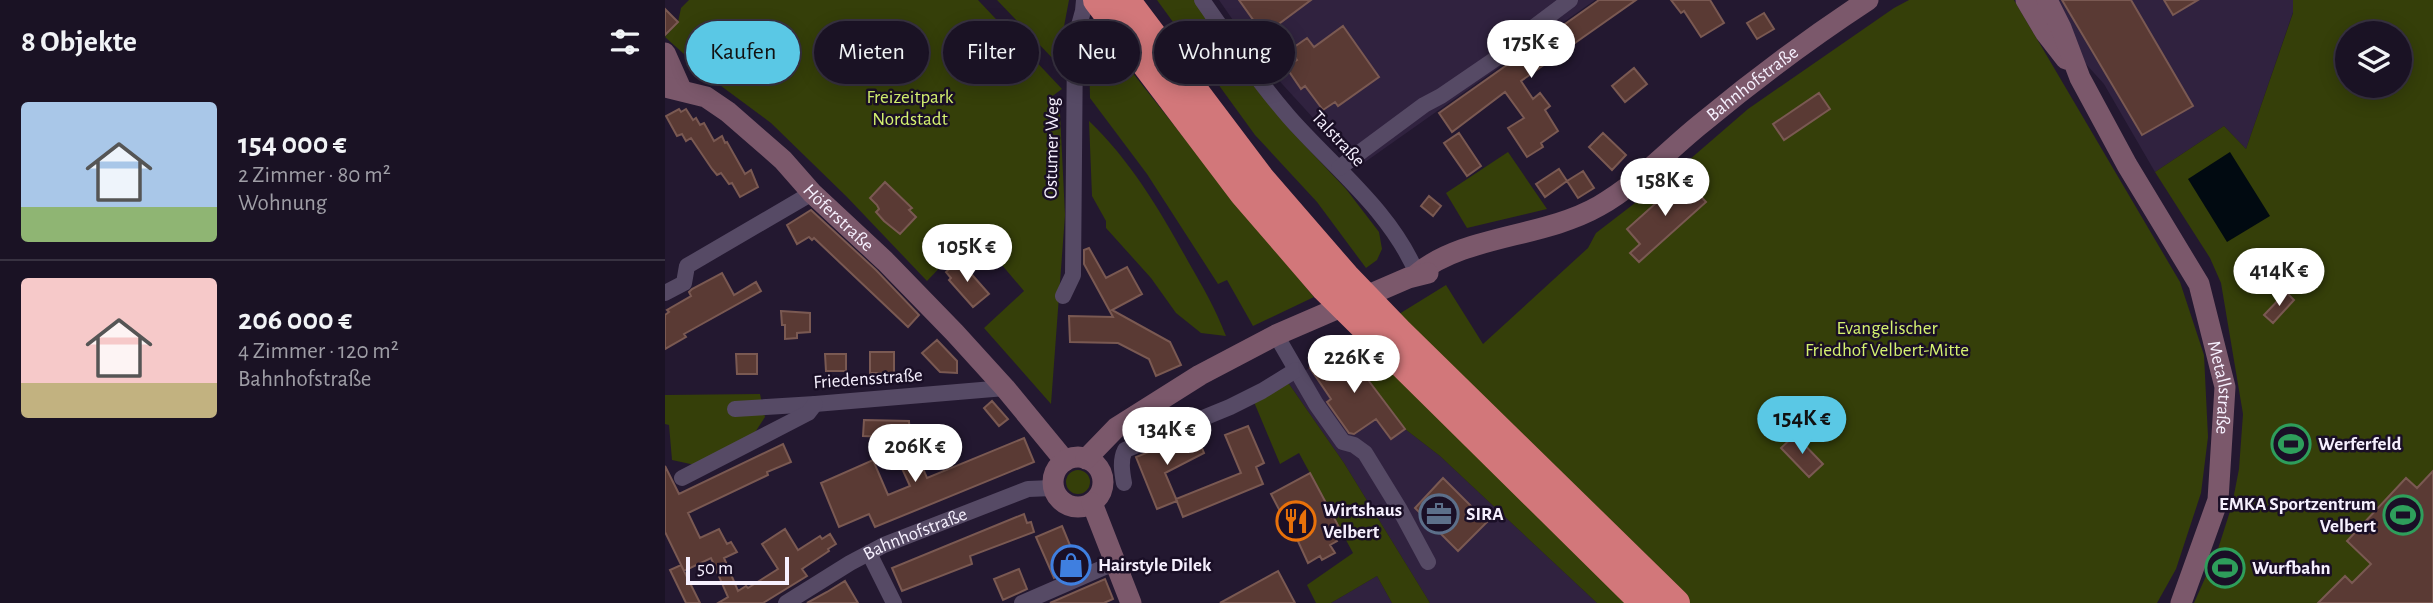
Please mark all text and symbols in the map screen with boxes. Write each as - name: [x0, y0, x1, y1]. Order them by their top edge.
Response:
- pin: 175K €: [1474, 20, 1588, 80]
- chip: Kaufen: [686, 21, 800, 84]
- chip: Mieten: [814, 21, 929, 84]
- chip: Filter: [943, 21, 1039, 84]
- chip: Neu: [1053, 21, 1140, 84]
- chip: Wohnung: [1154, 21, 1295, 84]
- map controls: [2335, 21, 2412, 98]
- button: layers: [2335, 21, 2412, 98]
- icon: filters: [606, 23, 644, 61]
- text: 8 Objekte: [21, 27, 137, 57]
- text: 175K €: [1503, 31, 1559, 54]
- street label: Bahnhofstraße: [1703, 42, 1802, 125]
- park label: Freizeitpark Nordstadt: [866, 88, 954, 129]
- street label: Ostumer Weg: [1042, 96, 1062, 199]
- street label: Talstraße: [1308, 107, 1368, 171]
- text: 154 000 €: [238, 129, 347, 159]
- icon: home: [77, 130, 161, 214]
- pin: 158K €: [1608, 158, 1722, 218]
- text: 2 Zimmer · 80 m²: [238, 164, 391, 187]
- text: 158K €: [1636, 169, 1694, 192]
- street label: Höferstraße: [799, 181, 878, 255]
- text: Wohnung: [238, 192, 327, 215]
- pin: 105K €: [910, 224, 1024, 284]
- text: 105K €: [938, 235, 996, 258]
- pin: 414K €: [2222, 248, 2336, 308]
- text: 414K €: [2249, 259, 2309, 282]
- text: 206 000 €: [238, 305, 352, 335]
- icon: home: [77, 306, 161, 390]
- park label: Evangelischer Friedhof Velbert-Mitte: [1805, 319, 1969, 360]
- pin: 226K €: [1297, 336, 1411, 395]
- street label: Metallstraße: [2204, 339, 2234, 435]
- text: 4 Zimmer · 120 m²: [238, 340, 399, 363]
- text: 226K €: [1324, 346, 1384, 369]
- street label: Friedensstraße: [813, 366, 923, 392]
- text: Bahnhofstraße: [238, 368, 371, 391]
- pin: 154K €: [1745, 396, 1859, 456]
- pin: 134K €: [1110, 407, 1224, 467]
- text: 154K €: [1773, 407, 1831, 430]
- text: 134K €: [1138, 418, 1196, 441]
- sports icon: Werferfeld: [2270, 423, 2312, 465]
- pin: 206K €: [858, 424, 972, 484]
- text: 206K €: [884, 435, 946, 458]
- place label: Werferfeld: [2318, 435, 2401, 454]
- office icon: SIRA: [1418, 493, 1460, 535]
- sports icon: EMKA Sportzentrum Velbert: [2382, 494, 2424, 536]
- place label: EMKA Sportzentrum Velbert: [2219, 495, 2377, 536]
- restaurant icon: Wirtshaus Velbert: [1275, 500, 1317, 542]
- place label: Wirtshaus Velbert: [1323, 501, 1402, 542]
- street label: Bahnhofstraße: [860, 504, 970, 564]
- place label: SIRA: [1466, 505, 1504, 524]
- shop icon: Hairstyle Dilek: [1050, 544, 1092, 586]
- sports icon: Wurfbahn: [2204, 547, 2246, 589]
- scale bar: [686, 554, 789, 586]
- place label: Hairstyle Dilek: [1098, 556, 1212, 575]
- text: 50 m: [697, 559, 733, 578]
- place label: Wurfbahn: [2252, 559, 2330, 578]

